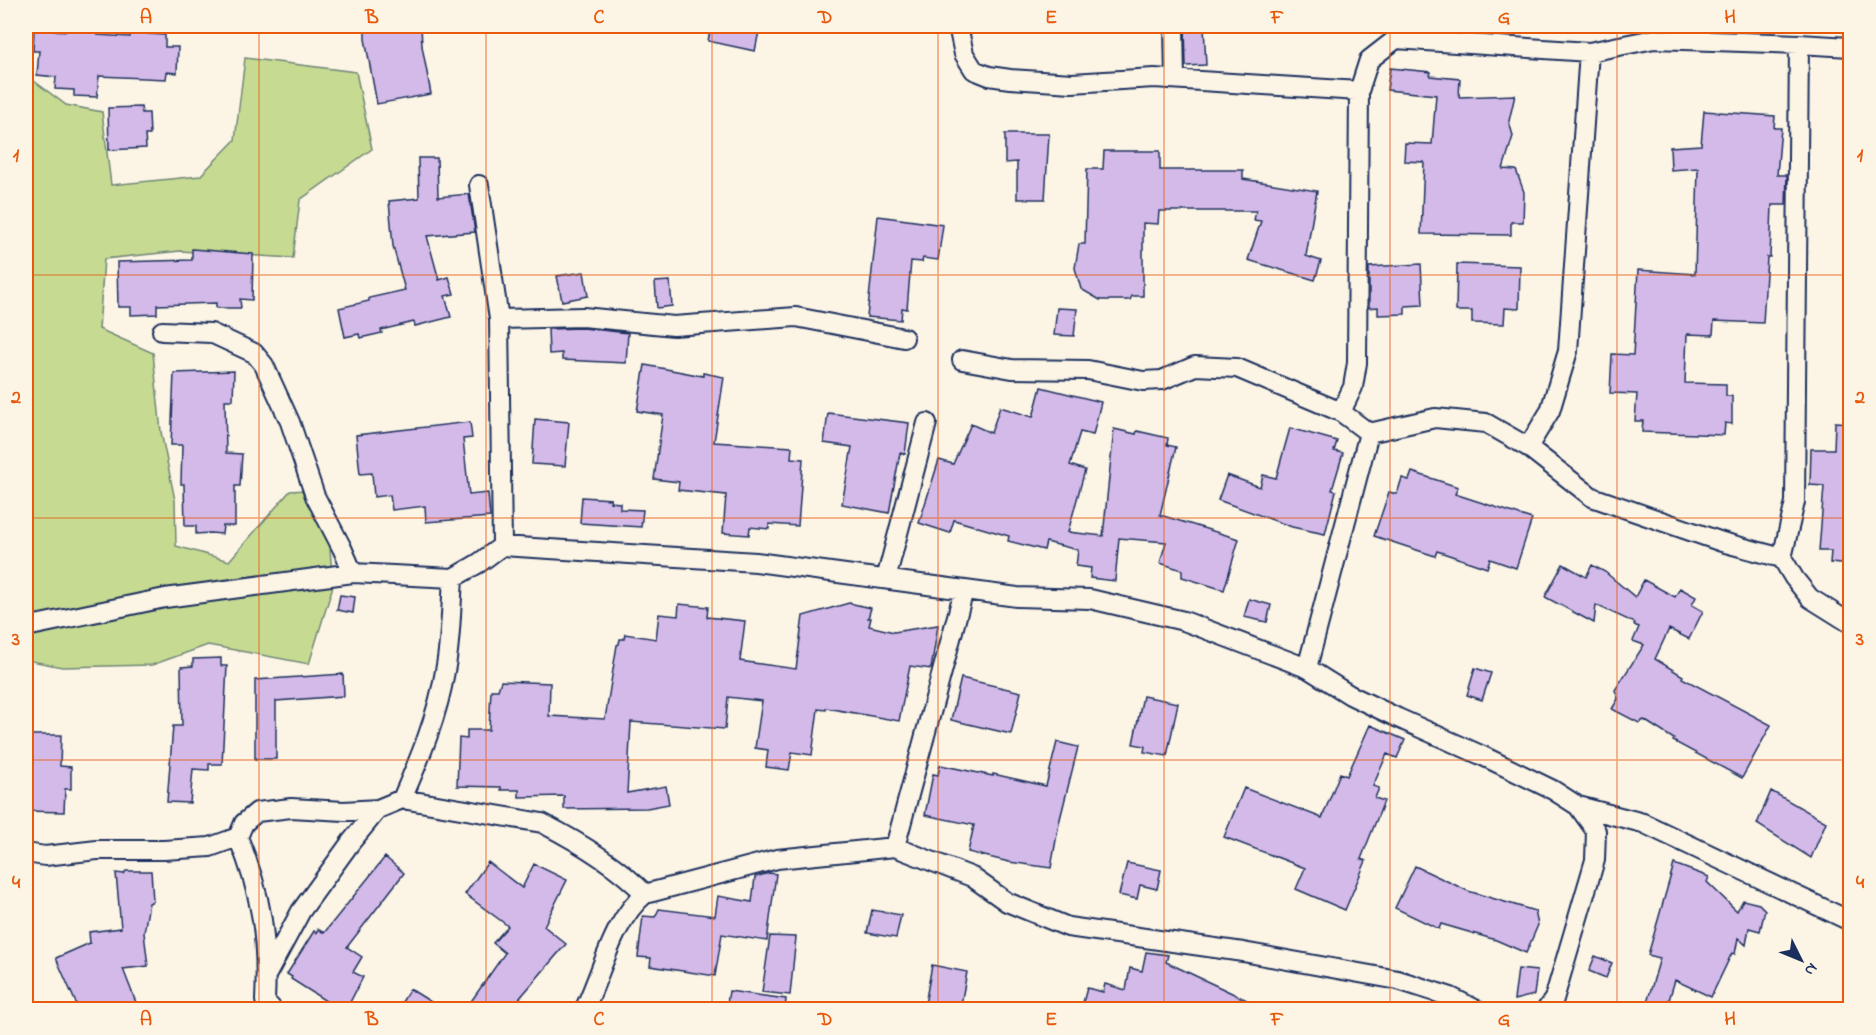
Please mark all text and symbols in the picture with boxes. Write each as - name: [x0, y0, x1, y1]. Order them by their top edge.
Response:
- text: A: [140, 4, 152, 33]
- text: B: [364, 4, 379, 33]
- text: C: [594, 4, 605, 33]
- text: D: [817, 4, 832, 33]
- text: E: [1045, 4, 1057, 33]
- text: F: [1270, 4, 1284, 33]
- text: G: [1498, 4, 1511, 33]
- text: H: [1724, 4, 1736, 33]
- text: 1: [13, 142, 20, 171]
- text: 1: [1857, 142, 1864, 171]
- text: 2: [10, 384, 21, 413]
- text: 2: [1854, 384, 1865, 413]
- text: 3: [11, 626, 20, 655]
- text: 3: [1855, 626, 1864, 655]
- text: 4: [12, 869, 21, 898]
- text: 4: [1856, 869, 1865, 898]
- north arrow: [1771, 930, 1831, 990]
- text: N: [1798, 957, 1823, 981]
- text: A: [140, 1006, 152, 1035]
- text: B: [364, 1006, 379, 1035]
- text: C: [594, 1006, 605, 1035]
- text: D: [817, 1006, 832, 1035]
- text: E: [1045, 1006, 1057, 1035]
- text: F: [1270, 1006, 1284, 1035]
- text: G: [1498, 1006, 1511, 1035]
- text: H: [1724, 1006, 1736, 1035]

